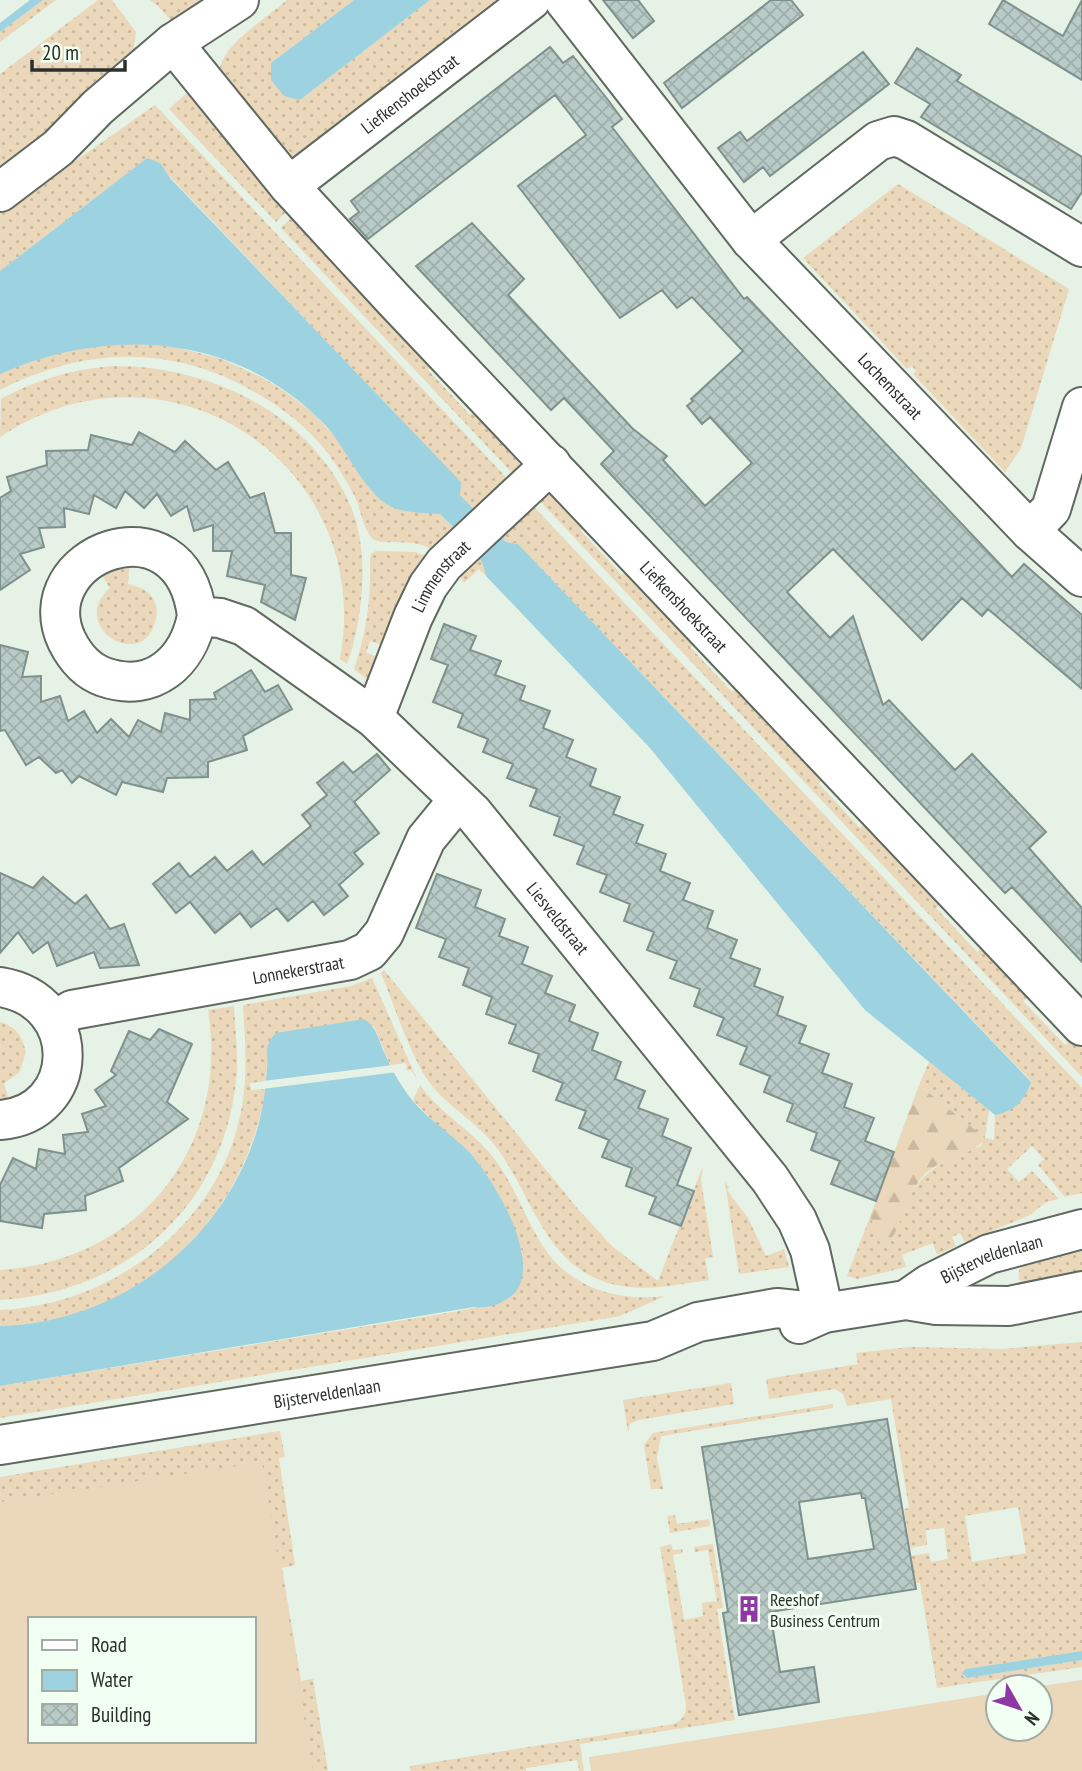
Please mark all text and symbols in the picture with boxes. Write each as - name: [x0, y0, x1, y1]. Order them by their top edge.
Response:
- scale bar: [32, 28, 124, 72]
- text: 20 m: [42, 39, 79, 66]
- street label: Liefkenshoekstraat: [356, 49, 463, 138]
- street label: Lochemstraat: [853, 348, 928, 424]
- street label: Limmenstraat: [406, 535, 474, 616]
- street label: Liefkenshoekstraat: [636, 556, 733, 657]
- street label: Liesveldstraat: [522, 877, 594, 959]
- street label: Lonnekerstraat: [251, 950, 346, 989]
- street label: Bijsterveldenlaan: [936, 1229, 1045, 1288]
- street label: Bijsterveldenlaan: [272, 1373, 382, 1413]
- place label: Reeshof Business Centrum: [770, 1588, 880, 1632]
- building icon: Reeshof Business Centrum: [734, 1594, 764, 1624]
- legend: [28, 1617, 256, 1743]
- text: Road: [91, 1631, 127, 1658]
- text: Water: [91, 1666, 133, 1693]
- north arrow: [984, 1673, 1054, 1743]
- text: Building: [91, 1701, 151, 1728]
- text: N: [1020, 1707, 1045, 1730]

